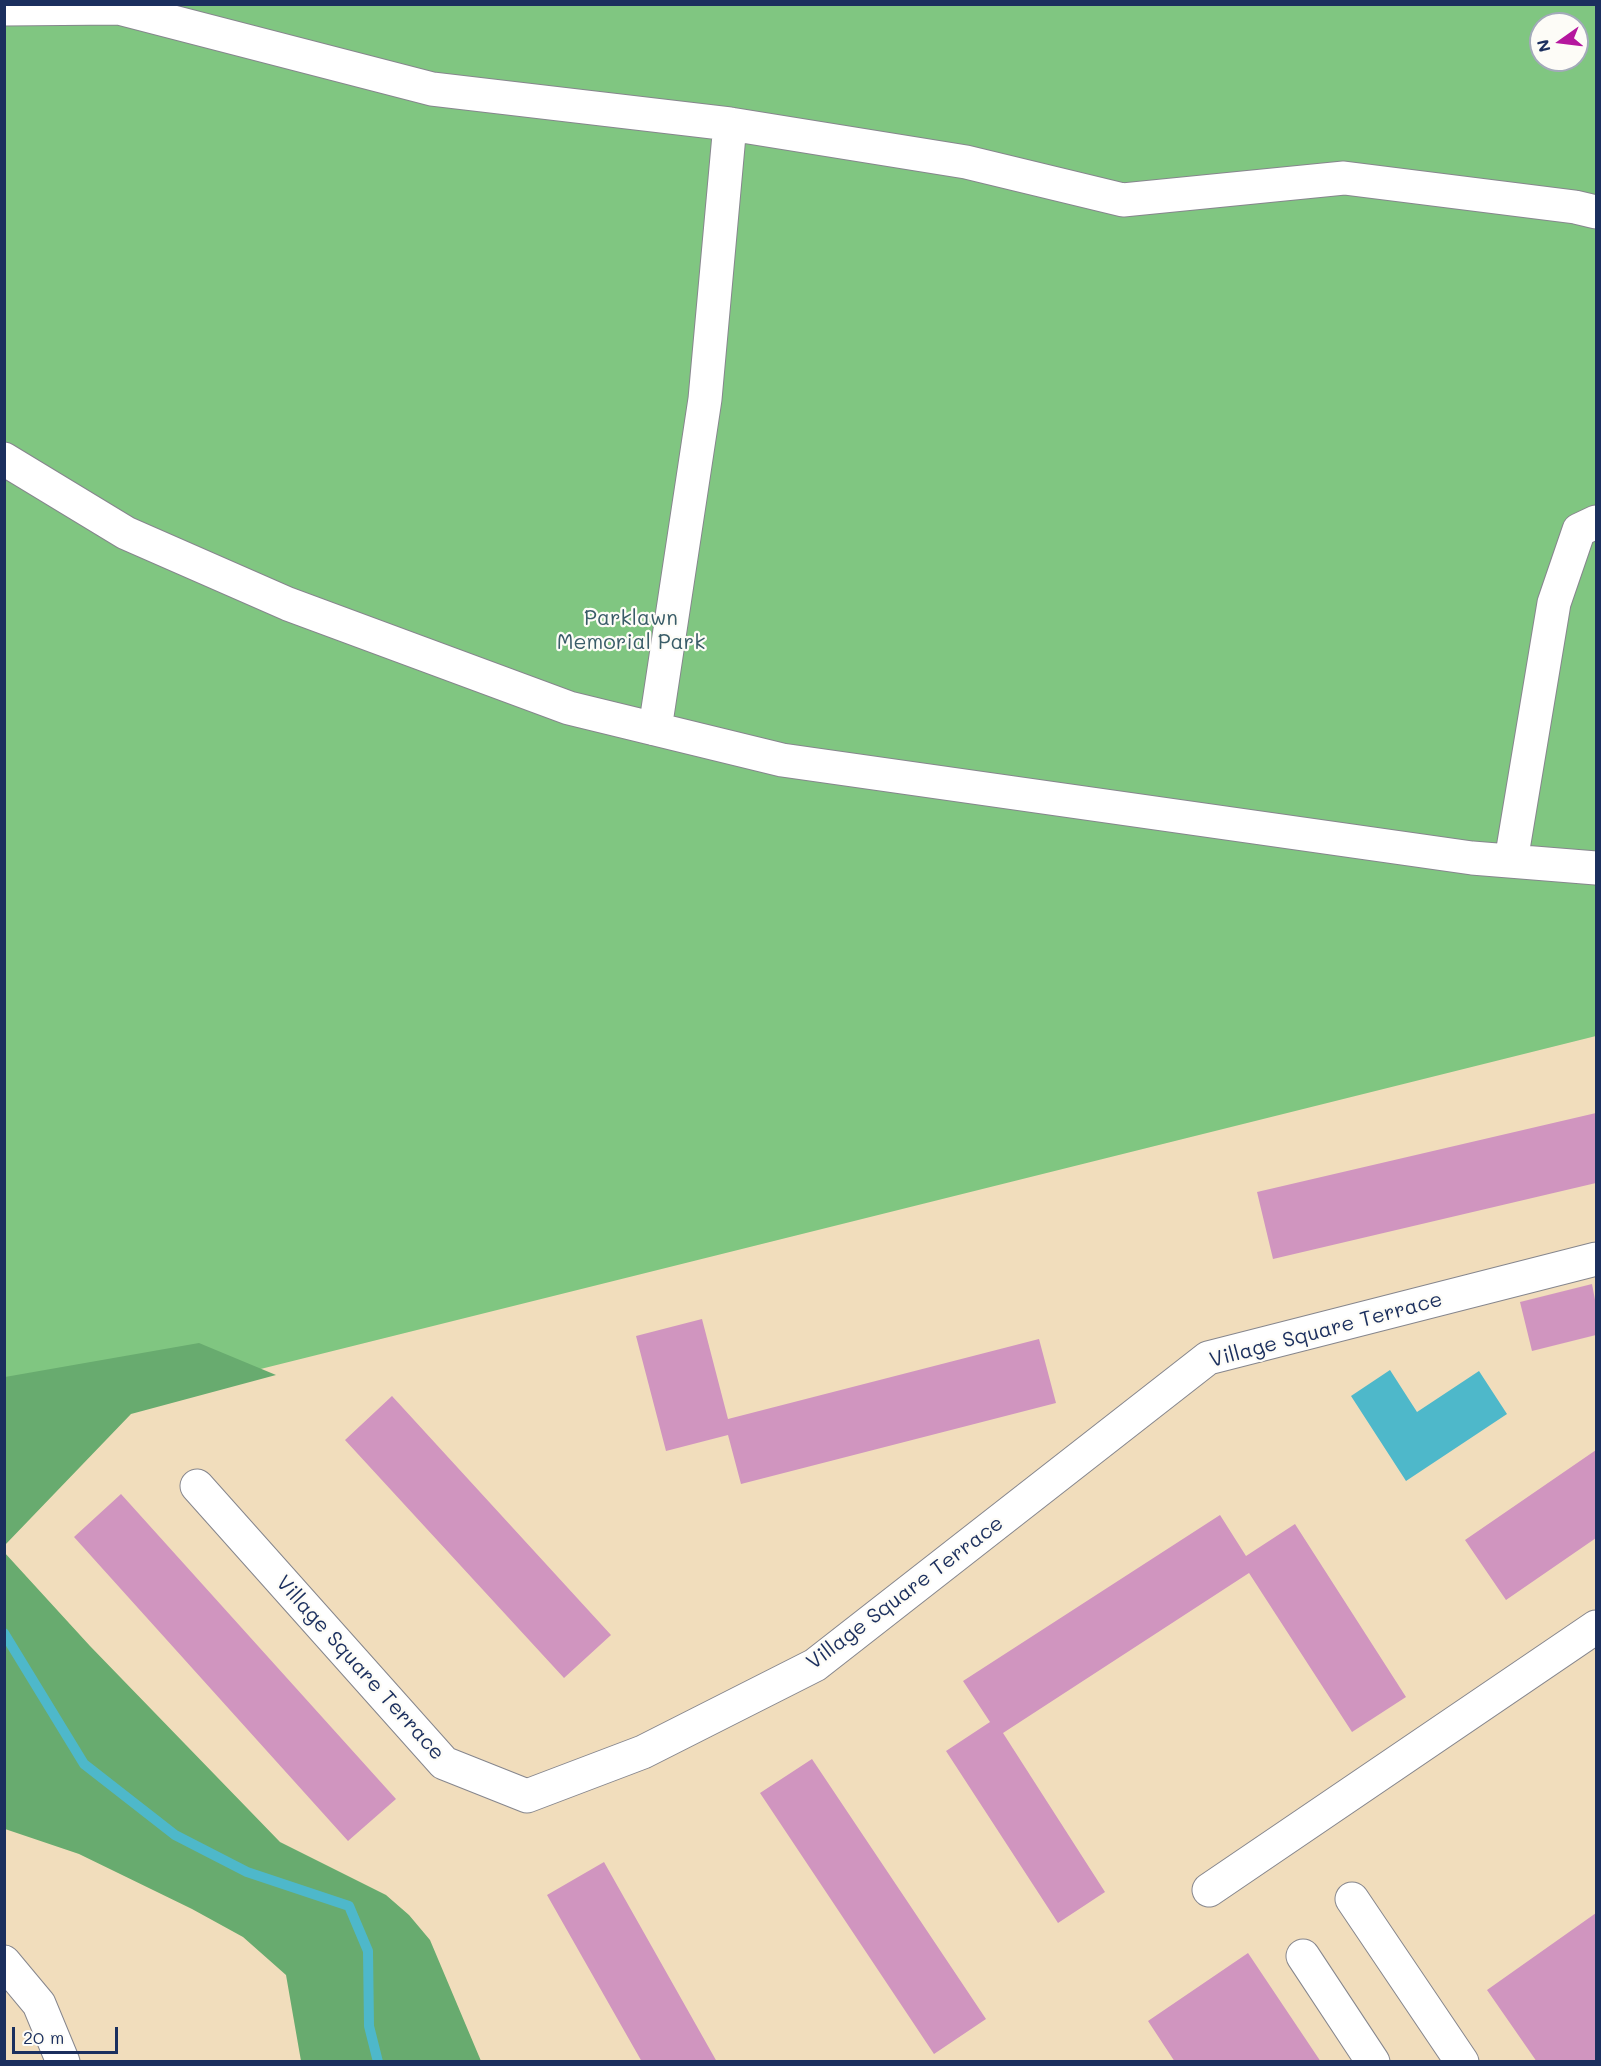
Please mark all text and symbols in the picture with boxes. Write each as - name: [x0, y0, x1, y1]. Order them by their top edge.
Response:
- north arrow: [1529, 12, 1589, 72]
- text: N: [1531, 38, 1555, 54]
- park label: Parklawn Memorial Park: [557, 606, 705, 656]
- street label: Village Square Terrace: [1207, 1287, 1445, 1373]
- street label: Village Square Terrace: [802, 1511, 1008, 1675]
- street label: Village Square Terrace: [270, 1570, 450, 1766]
- scale bar: [15, 2015, 122, 2053]
- text: 20 m: [23, 2025, 64, 2049]

